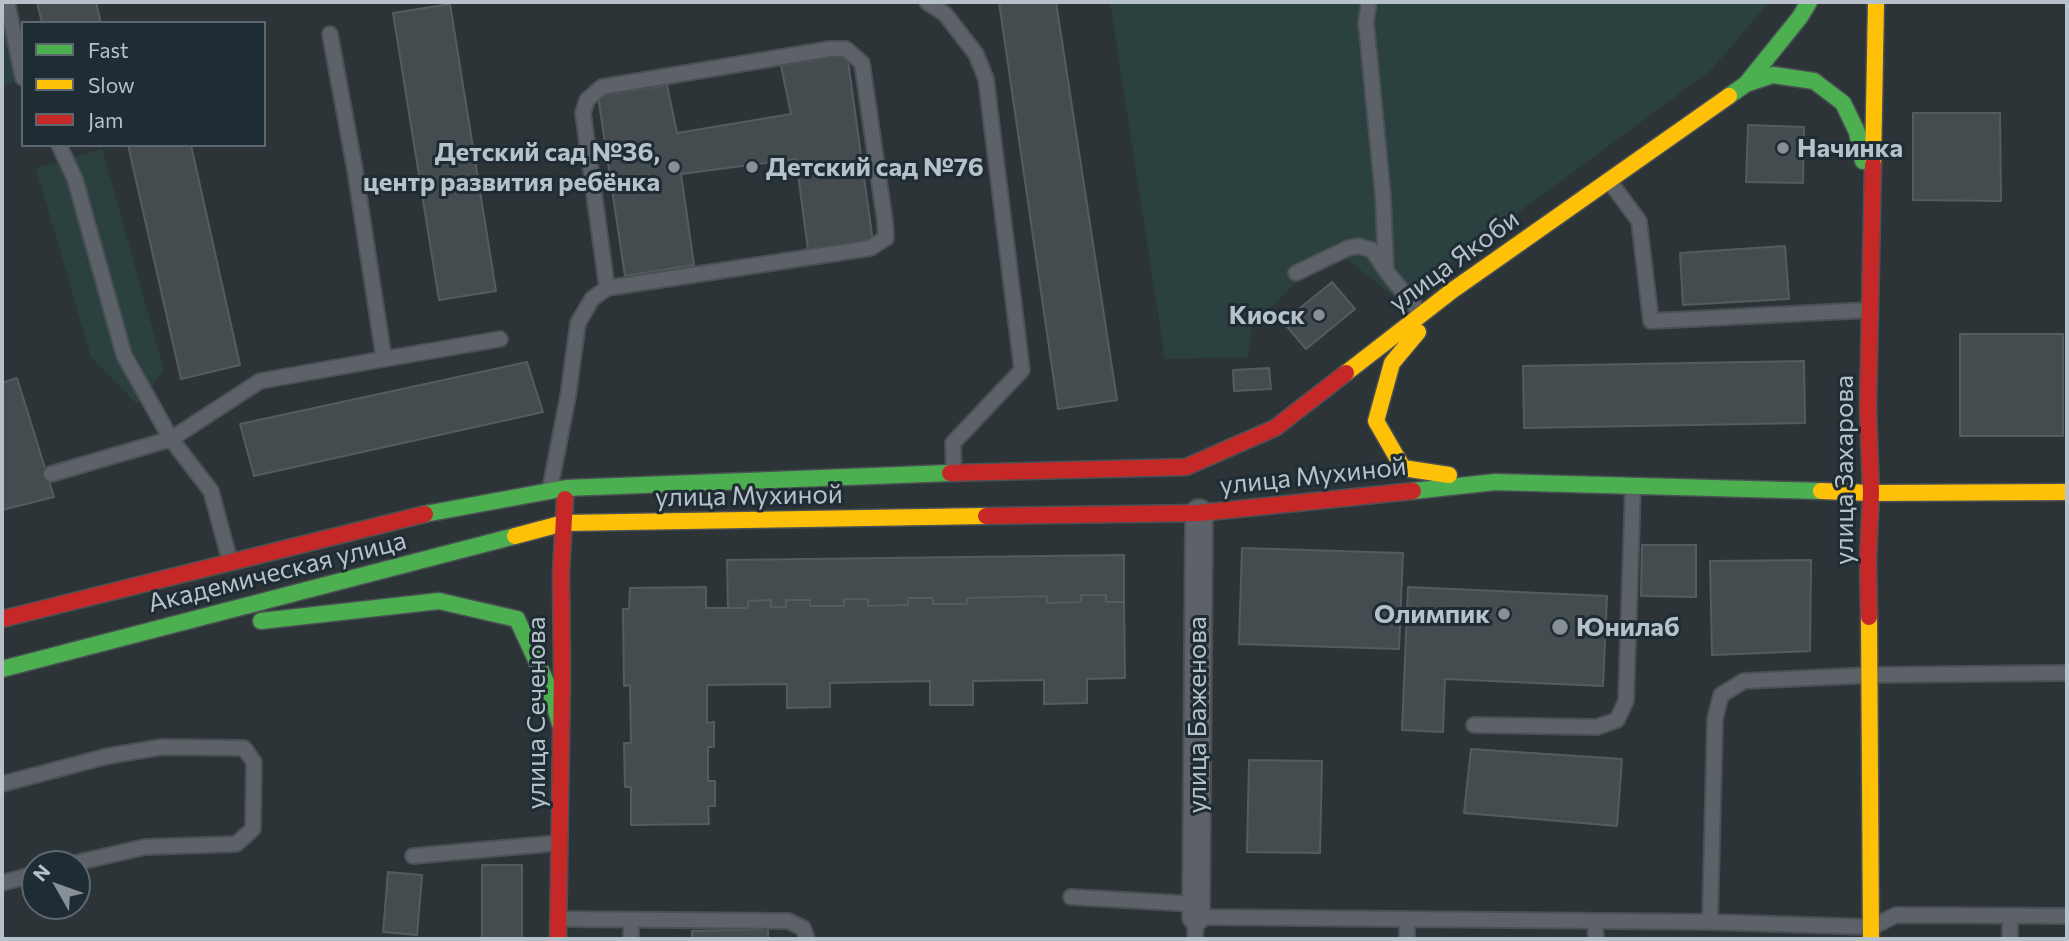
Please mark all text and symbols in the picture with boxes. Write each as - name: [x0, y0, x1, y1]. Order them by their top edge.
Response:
- legend: [21, 21, 266, 147]
- text: Fast: [88, 37, 129, 62]
- text: Slow: [88, 72, 135, 97]
- text: Jam: [88, 107, 123, 132]
- place label: Начинка: [1797, 132, 1903, 164]
- place label: Детский сад №36, центр развития ребёнка: [363, 136, 660, 198]
- marker: Начинка: [1775, 140, 1791, 156]
- place label: Детский сад №76: [766, 151, 984, 183]
- marker: Детский сад №36, центр развития ребёнка: [666, 159, 682, 175]
- marker: Детский сад №76: [744, 159, 760, 175]
- street label: улица Якоби: [1383, 203, 1525, 319]
- place label: Киоск: [1229, 299, 1305, 331]
- marker: Киоск: [1311, 307, 1327, 323]
- street label: улица Захарова: [1828, 375, 1860, 565]
- street label: улица Мухиной: [1218, 451, 1408, 501]
- street label: улица Мухиной: [655, 479, 843, 513]
- street label: Академическая улица: [145, 525, 409, 619]
- place label: Олимпик: [1374, 598, 1490, 630]
- marker: Олимпик: [1496, 606, 1512, 622]
- place label: Юнилаб: [1576, 611, 1680, 643]
- street label: улица Баженова: [1181, 616, 1213, 814]
- street label: улица Сеченова: [520, 617, 552, 809]
- marker: Юнилаб: [1550, 617, 1570, 637]
- north arrow: [21, 850, 91, 920]
- text: N: [28, 860, 54, 885]

